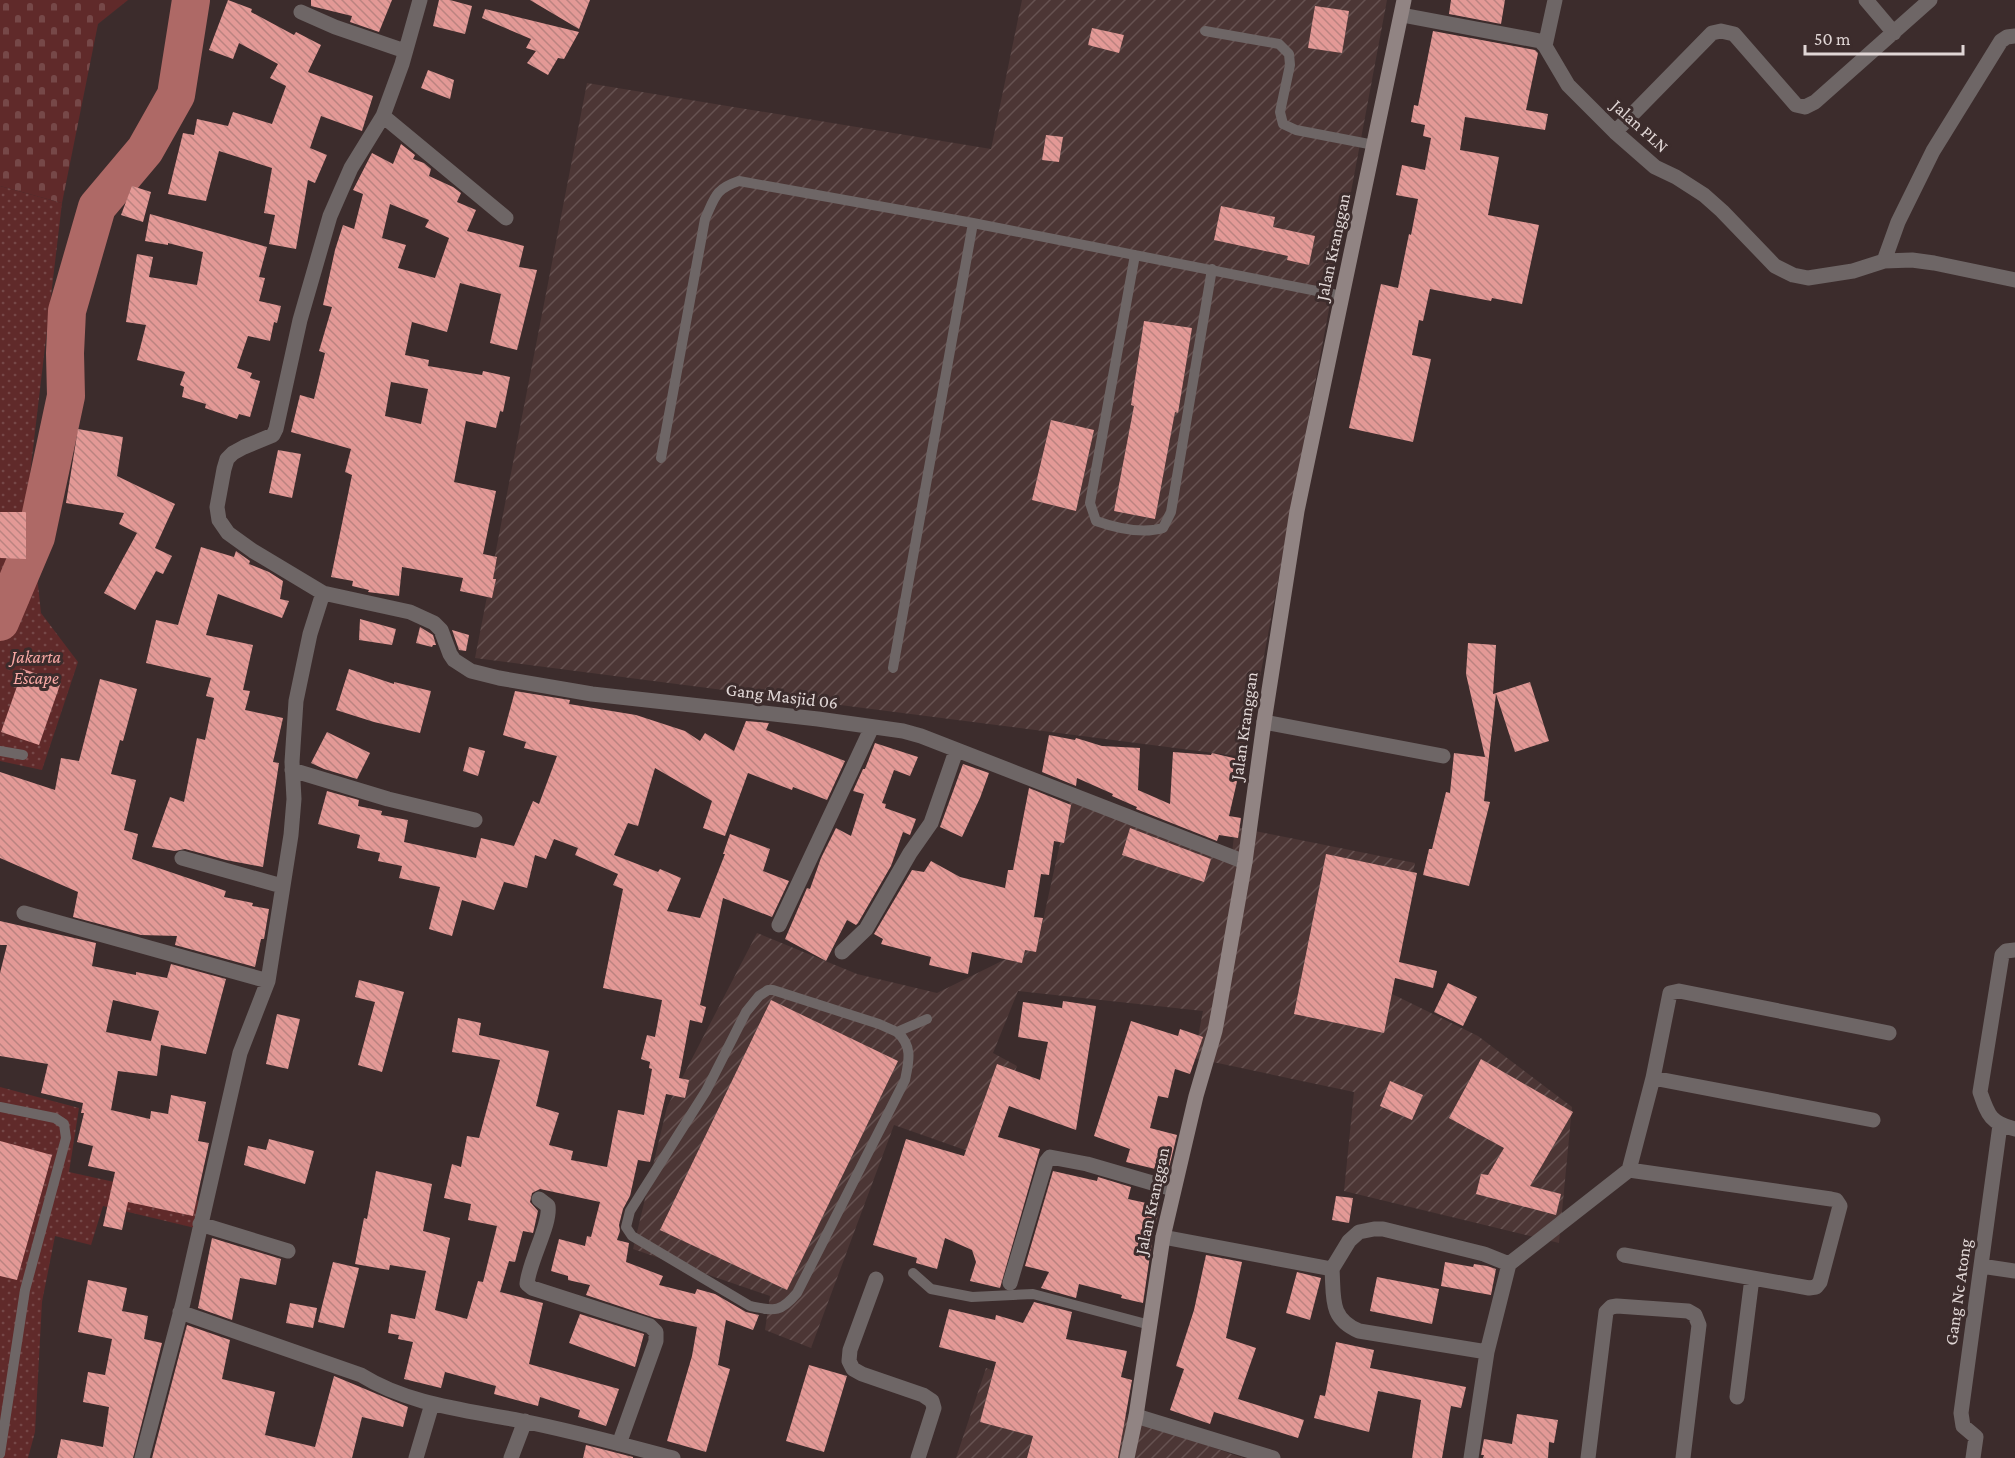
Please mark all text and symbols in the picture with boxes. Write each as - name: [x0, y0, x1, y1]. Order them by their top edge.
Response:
- scale bar: [1805, 18, 1962, 56]
- text: 50 m: [1814, 29, 1851, 49]
- street label: Jalan PLN: [1606, 94, 1673, 157]
- street label: Jalan Kranggan: [1311, 191, 1354, 305]
- park label: Jakarta Escape: [8, 647, 62, 688]
- street label: Jalan Kranggan: [1226, 670, 1262, 784]
- street label: Gang Masjid 06: [725, 679, 839, 714]
- street label: Jalan Kranggan: [1130, 1145, 1173, 1259]
- street label: Gang Nc Atong: [1941, 1237, 1975, 1346]

